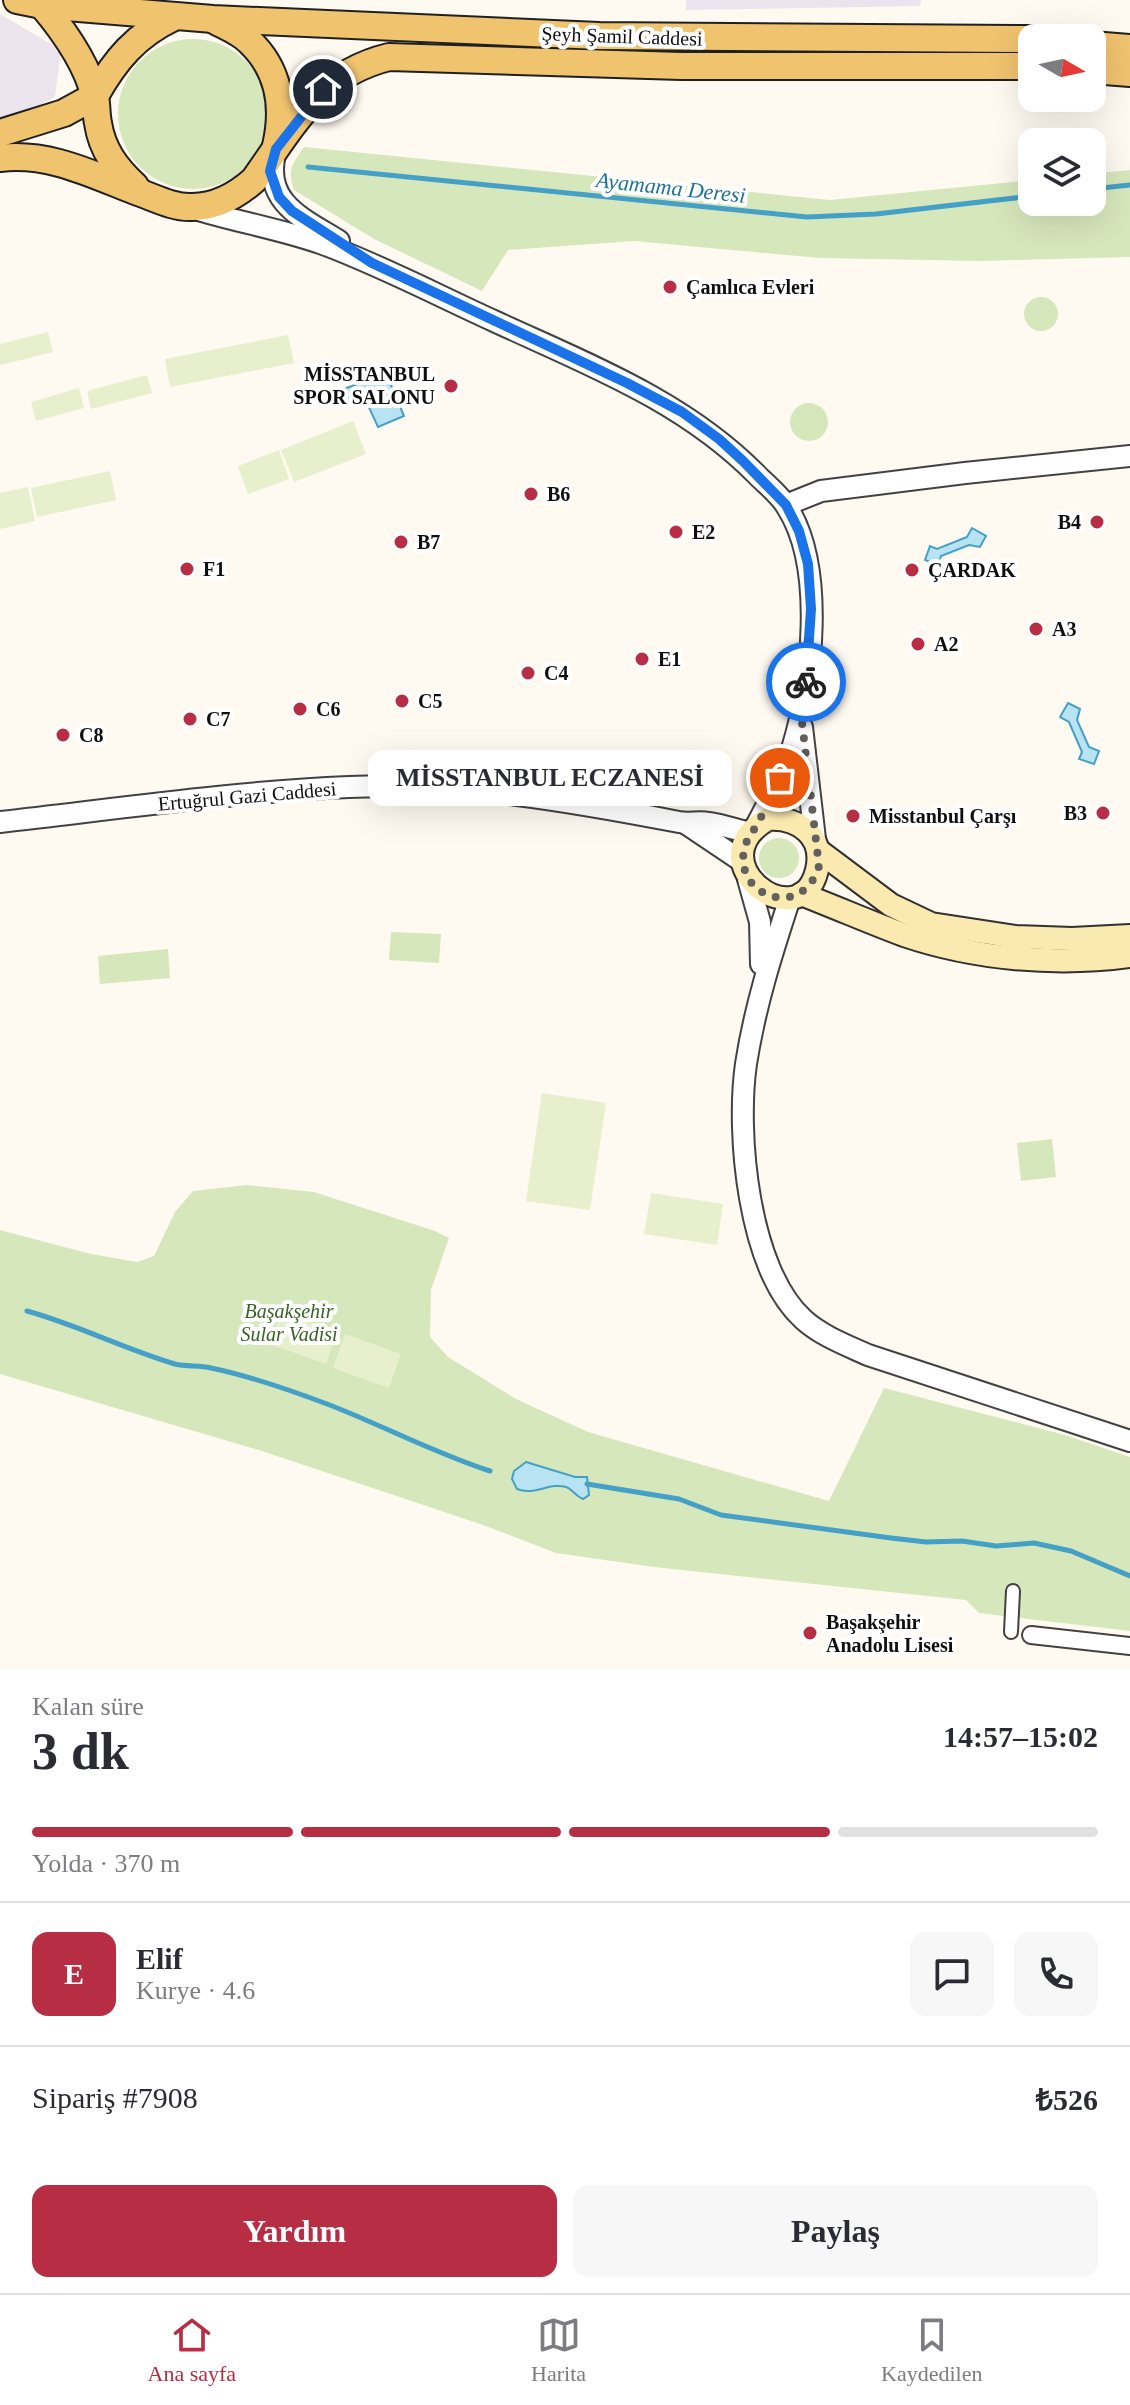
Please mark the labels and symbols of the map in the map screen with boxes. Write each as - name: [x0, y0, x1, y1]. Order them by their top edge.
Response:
- street label: Şeyh Şamil Caddesi: [541, 22, 703, 51]
- north arrow: [1018, 24, 1106, 112]
- pin: [289, 55, 357, 123]
- water label: Ayamama Deresi: [593, 167, 747, 208]
- place label: Çamlıca Evleri: [686, 276, 815, 299]
- marker: Çamlıca Evleri: [661, 278, 679, 296]
- place label: MİSSTANBUL SPOR SALONU: [293, 362, 435, 408]
- marker: MİSSTANBUL SPOR SALONU: [442, 377, 460, 395]
- place label: B6: [547, 483, 570, 505]
- marker: B6: [522, 485, 540, 503]
- place label: B4: [1058, 511, 1081, 533]
- marker: B4: [1088, 513, 1106, 531]
- place label: E2: [692, 521, 715, 543]
- marker: E2: [667, 523, 685, 541]
- place label: B7: [417, 531, 440, 553]
- marker: B7: [392, 533, 410, 551]
- place label: F1: [203, 558, 225, 580]
- place label: ÇARDAK: [928, 559, 1016, 582]
- marker: F1: [178, 560, 196, 578]
- marker: ÇARDAK: [903, 561, 921, 579]
- place label: A3: [1052, 618, 1076, 640]
- marker: A3: [1027, 620, 1045, 638]
- place label: A2: [934, 633, 958, 655]
- marker: A2: [909, 635, 927, 653]
- courier: [766, 642, 846, 722]
- place label: E1: [658, 648, 681, 670]
- marker: E1: [633, 650, 651, 668]
- place label: C4: [544, 662, 568, 684]
- marker: C4: [519, 664, 537, 682]
- place label: C5: [418, 690, 442, 712]
- marker: C5: [393, 692, 411, 710]
- place label: C6: [316, 698, 340, 720]
- marker: C6: [291, 700, 309, 718]
- place label: C7: [206, 708, 230, 730]
- marker: C7: [181, 710, 199, 728]
- place label: C8: [79, 724, 103, 746]
- marker: C8: [54, 726, 72, 744]
- pin: [746, 744, 814, 812]
- callout: MİSSTANBUL ECZANESİ: [368, 750, 732, 806]
- street label: Ertuğrul Gazi Caddesi: [157, 777, 338, 816]
- place label: B3: [1064, 802, 1087, 824]
- marker: B3: [1094, 804, 1112, 822]
- place label: Misstanbul Çarşı: [869, 805, 1017, 828]
- marker: Misstanbul Çarşı: [844, 807, 862, 825]
- park label: Başakşehir Sular Vadisi: [240, 1300, 338, 1345]
- place label: Başakşehir Anadolu Lisesi: [826, 1611, 954, 1656]
- marker: Başakşehir Anadolu Lisesi: [801, 1624, 819, 1642]

